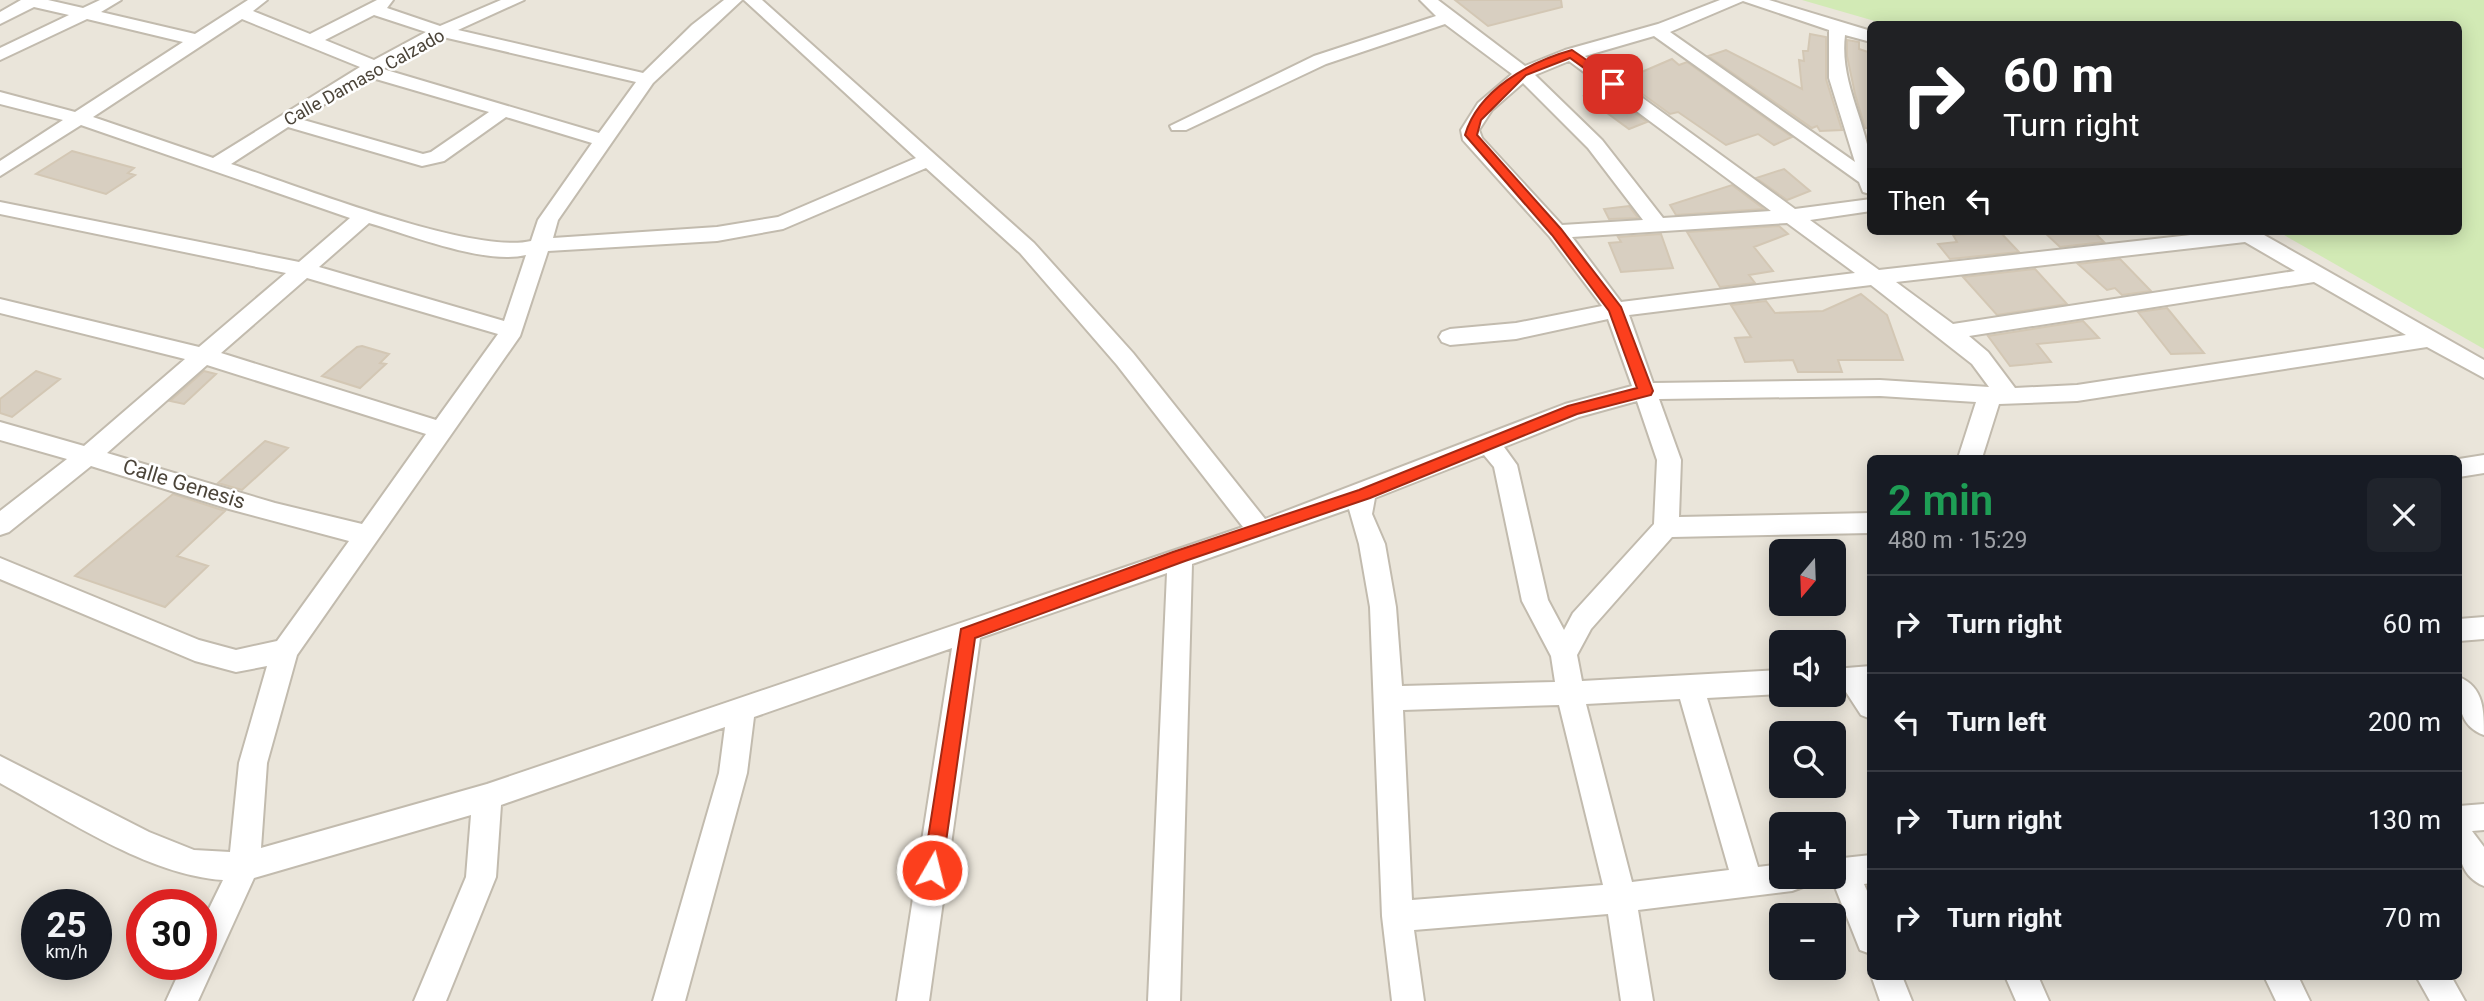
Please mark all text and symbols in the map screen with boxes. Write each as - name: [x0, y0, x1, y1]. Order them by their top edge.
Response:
- street label: Calle Damaso Calzado: [280, 24, 448, 130]
- text: 60 m: [2003, 47, 2114, 104]
- icon: right: [1888, 49, 1979, 140]
- pin: [1583, 54, 1643, 114]
- icon: arrive: [1594, 65, 1632, 103]
- text: Turn right: [2003, 106, 2139, 144]
- icon: left: [1960, 182, 1998, 220]
- text: Then: [1888, 186, 1946, 216]
- street label: Calle Genesis: [120, 454, 248, 514]
- text: 2 min: [1888, 476, 1993, 525]
- button: close: [2367, 478, 2441, 552]
- text: 480 m · 15:29: [1888, 527, 2027, 554]
- north arrow: [1769, 539, 1846, 616]
- map controls: [1769, 539, 1846, 980]
- icon: right: [1888, 605, 1926, 643]
- text: Turn right: [1947, 609, 2062, 639]
- text: 60 m: [2383, 609, 2441, 639]
- button: sound: [1769, 630, 1846, 707]
- icon: left: [1888, 703, 1926, 741]
- text: Turn left: [1947, 707, 2046, 737]
- text: 200 m: [2368, 707, 2441, 737]
- button: search: [1769, 721, 1846, 798]
- icon: right: [1888, 801, 1926, 839]
- text: Turn right: [1947, 805, 2062, 835]
- text: 130 m: [2368, 805, 2441, 835]
- button: +: [1769, 812, 1846, 889]
- position arrow: [895, 833, 969, 907]
- speed limit sign: 30: [126, 889, 217, 980]
- icon: right: [1888, 899, 1926, 937]
- button: −: [1769, 903, 1846, 980]
- text: Turn right: [1947, 903, 2062, 933]
- text: 70 m: [2383, 903, 2441, 933]
- text: 25: [46, 905, 87, 946]
- text: km/h: [45, 941, 88, 962]

